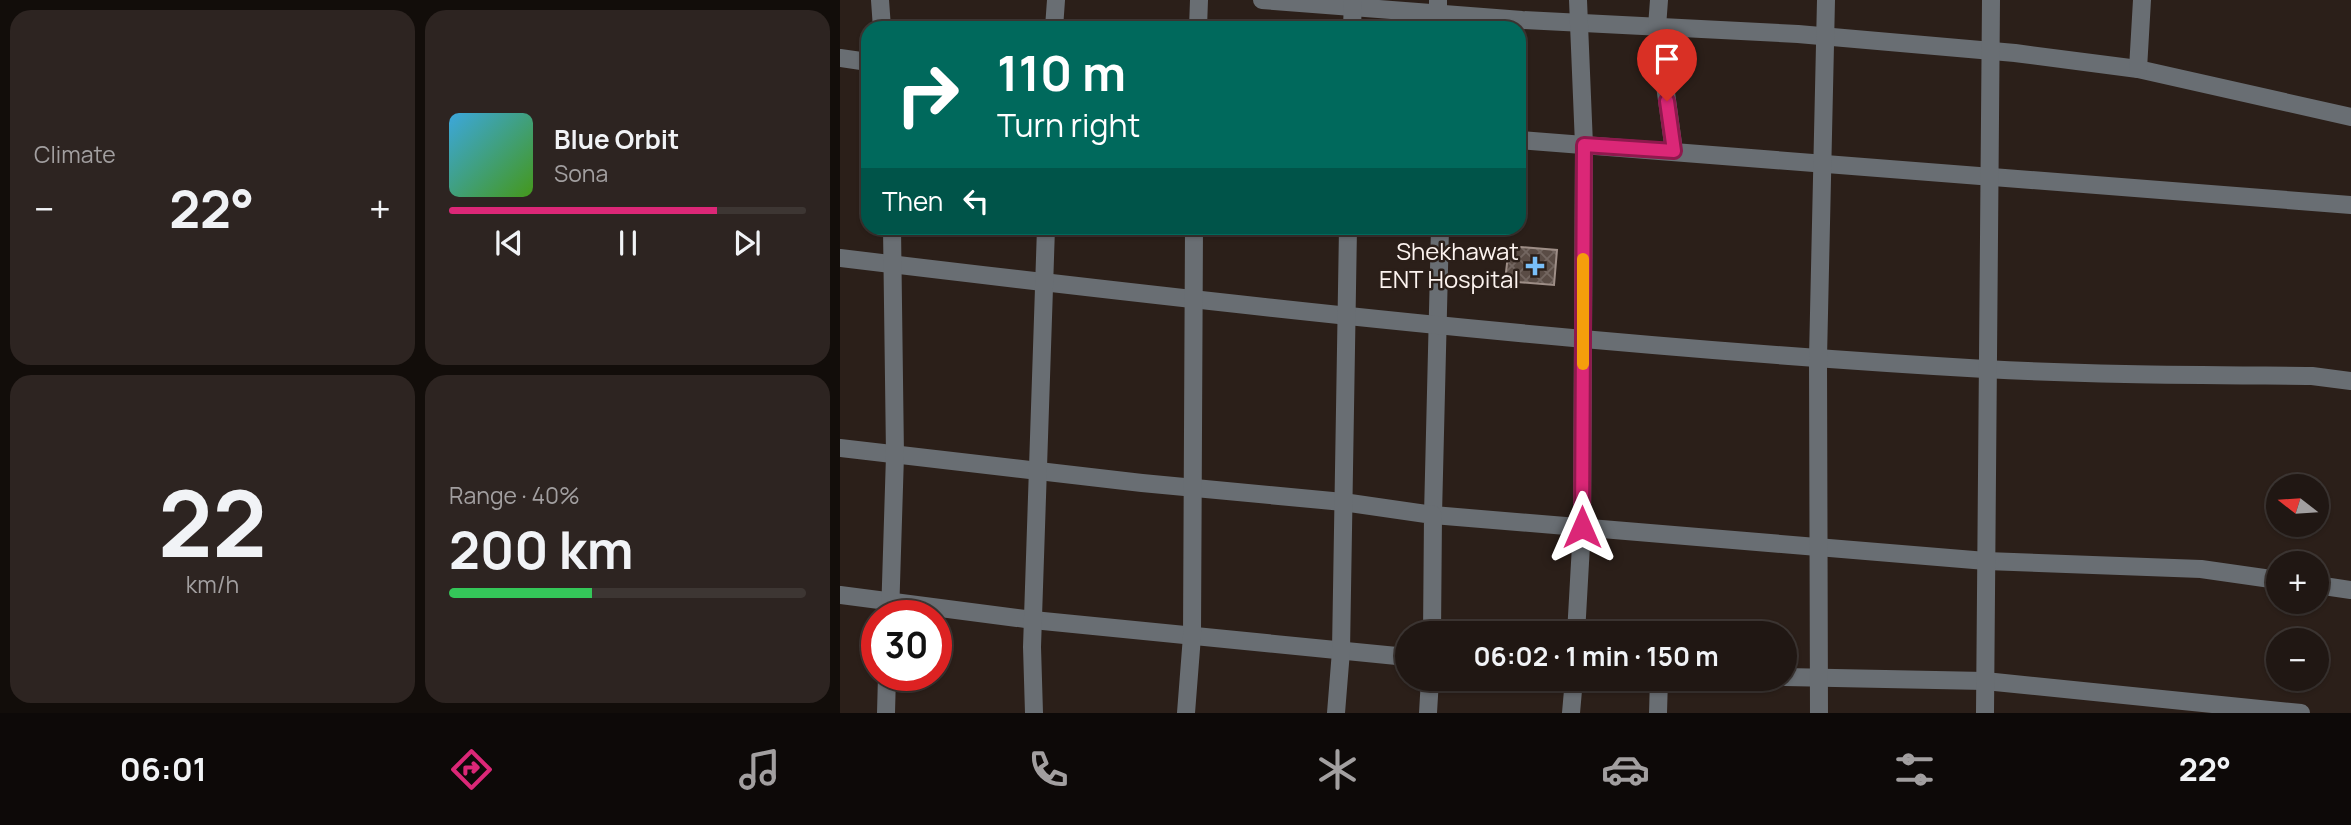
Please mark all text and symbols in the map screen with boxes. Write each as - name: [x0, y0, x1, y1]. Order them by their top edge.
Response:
- pin: [1637, 29, 1697, 101]
- text: 110 m: [997, 39, 1126, 106]
- icon: arrive: [1648, 40, 1686, 78]
- icon: right: [882, 49, 973, 140]
- text: Turn right: [997, 103, 1140, 147]
- text: Blue Orbit: [554, 121, 679, 157]
- text: Climate: [34, 138, 116, 170]
- text: Sona: [554, 157, 608, 189]
- text: 22°: [169, 173, 254, 244]
- text: −: [34, 182, 55, 234]
- text: +: [369, 182, 391, 234]
- icon: left: [957, 182, 995, 220]
- text: Then: [882, 183, 943, 219]
- icon: previous: [490, 224, 528, 262]
- icon: pause: [609, 224, 647, 262]
- icon: next: [728, 224, 766, 262]
- place label: Shekhawat ENT Hospital: [1379, 234, 1519, 295]
- marker: Shekhawat ENT Hospital: [1525, 256, 1545, 276]
- text: 22: [158, 460, 267, 584]
- north arrow: [2266, 474, 2329, 537]
- map controls: [2266, 474, 2329, 691]
- text: Range · 40%: [449, 479, 580, 511]
- position arrow: [1545, 490, 1619, 564]
- text: 200 km: [449, 514, 634, 585]
- button: +: [2266, 551, 2329, 614]
- text: km/h: [186, 568, 239, 600]
- speed limit sign: 30: [861, 600, 952, 691]
- button: −: [2266, 628, 2329, 691]
- text: 06:02 · 1 min · 150 m: [1473, 638, 1719, 674]
- icon: directions: [447, 745, 496, 794]
- icon: music: [735, 745, 784, 794]
- icon: phone: [1024, 745, 1073, 794]
- icon: climate: [1313, 745, 1362, 794]
- icon: car: [1601, 745, 1650, 794]
- icon: filters: [1890, 745, 1939, 794]
- text: 06:01: [120, 747, 207, 791]
- text: 22°: [2179, 747, 2231, 791]

